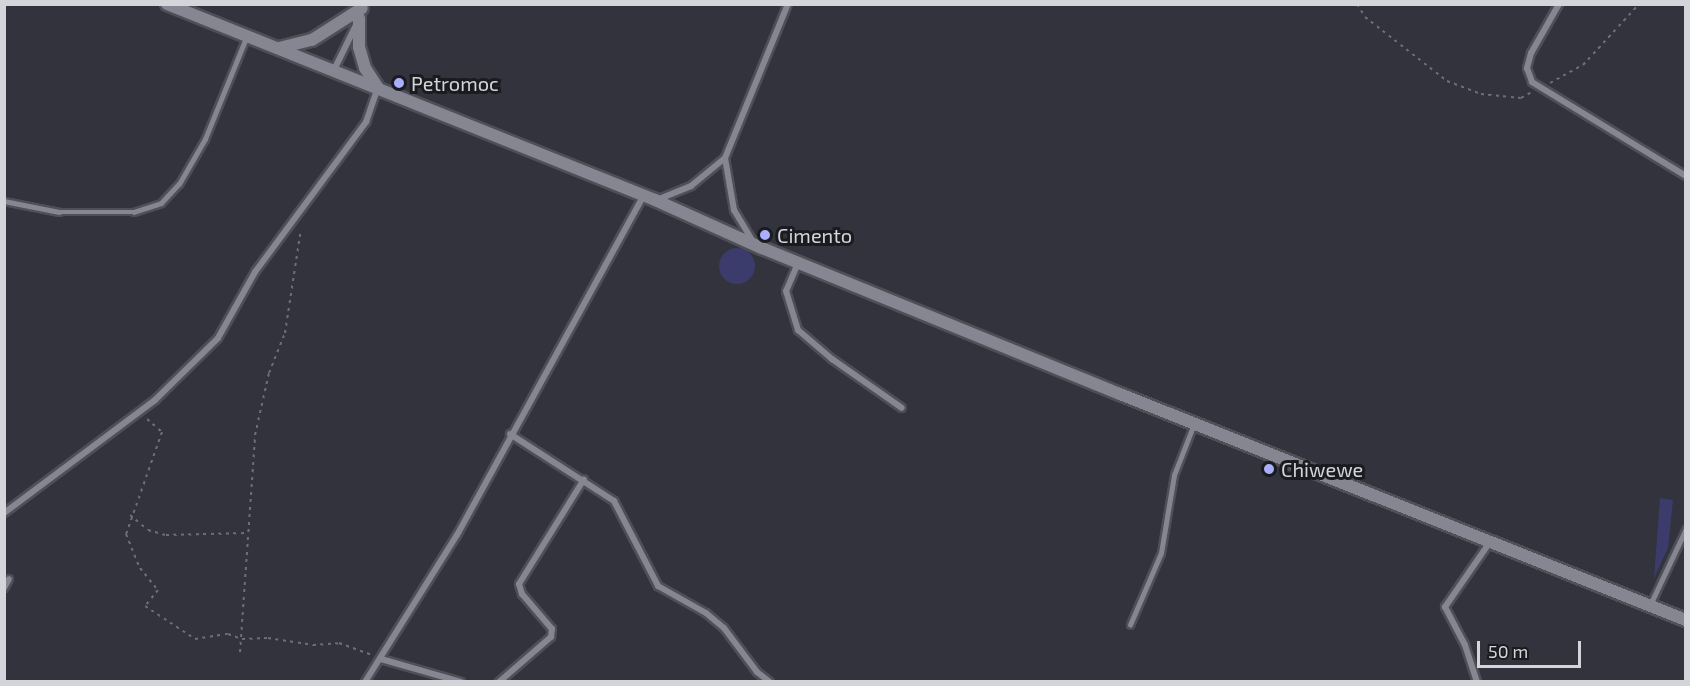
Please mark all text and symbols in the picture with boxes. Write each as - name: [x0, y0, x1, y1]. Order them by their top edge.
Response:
- place label: Petromoc: [411, 71, 499, 95]
- marker: Petromoc: [392, 76, 406, 90]
- place label: Cimento: [777, 223, 852, 247]
- marker: Cimento: [758, 228, 772, 242]
- place label: Chiwewe: [1281, 457, 1363, 481]
- marker: Chiwewe: [1262, 462, 1276, 476]
- scale bar: [1480, 629, 1584, 667]
- text: 50 m: [1488, 640, 1528, 662]

